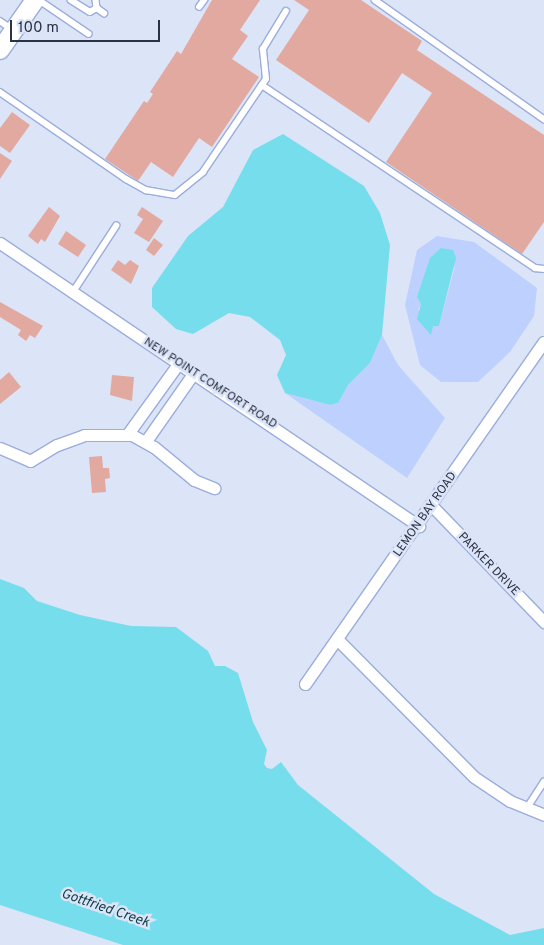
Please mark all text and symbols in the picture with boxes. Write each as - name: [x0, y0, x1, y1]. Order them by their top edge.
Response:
- scale bar: [12, 10, 162, 42]
- text: 100 m: [18, 19, 59, 38]
- street label: NEW POINT COMFORT ROAD: [140, 335, 280, 433]
- street label: LEMON BAY ROAD: [391, 470, 461, 560]
- street label: PARKER DRIVE: [454, 530, 522, 600]
- water label: Gottfried Creek: [59, 886, 151, 932]

